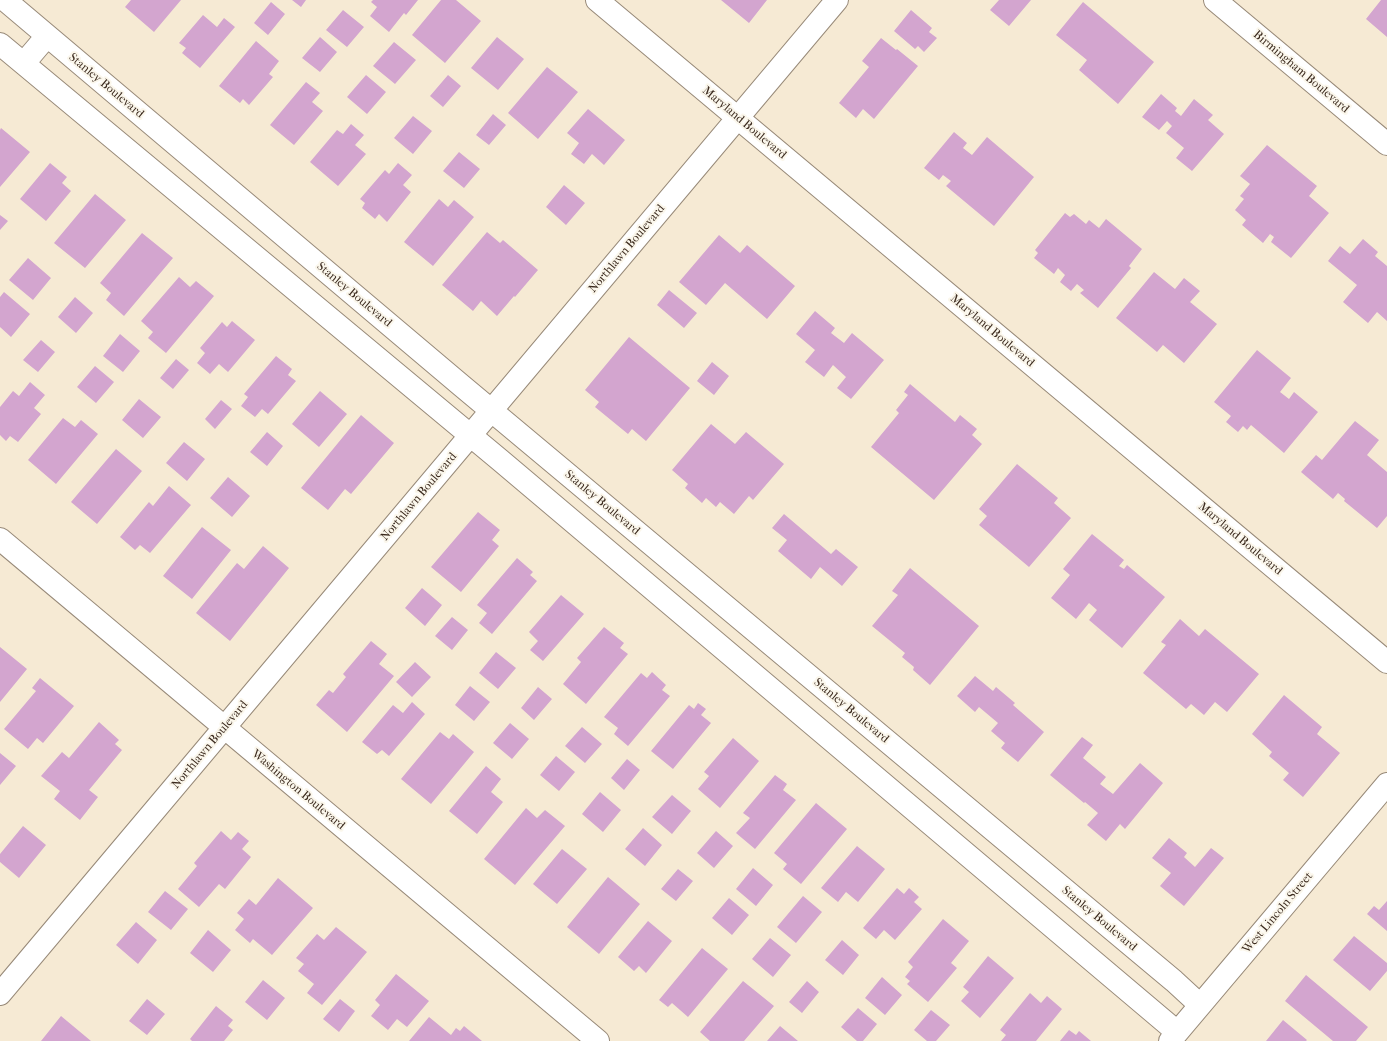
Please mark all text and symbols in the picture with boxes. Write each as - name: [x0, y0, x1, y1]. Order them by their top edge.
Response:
- street label: Birmingham Boulevard: [1250, 28, 1352, 116]
- street label: Stanley Boulevard: [66, 50, 146, 122]
- street label: Maryland Boulevard: [699, 84, 789, 162]
- street label: Northlawn Boulevard: [586, 202, 668, 296]
- street label: Stanley Boulevard: [314, 259, 394, 331]
- street label: Maryland Boulevard: [947, 292, 1037, 370]
- street label: Northlawn Boulevard: [378, 450, 460, 544]
- street label: Stanley Boulevard: [562, 467, 642, 539]
- street label: Maryland Boulevard: [1195, 500, 1285, 578]
- street label: Stanley Boulevard: [811, 675, 891, 747]
- street label: Northlawn Boulevard: [169, 698, 251, 792]
- street label: Washington Boulevard: [249, 747, 347, 833]
- street label: West Lincoln Street: [1240, 869, 1316, 957]
- street label: Stanley Boulevard: [1059, 883, 1139, 955]

